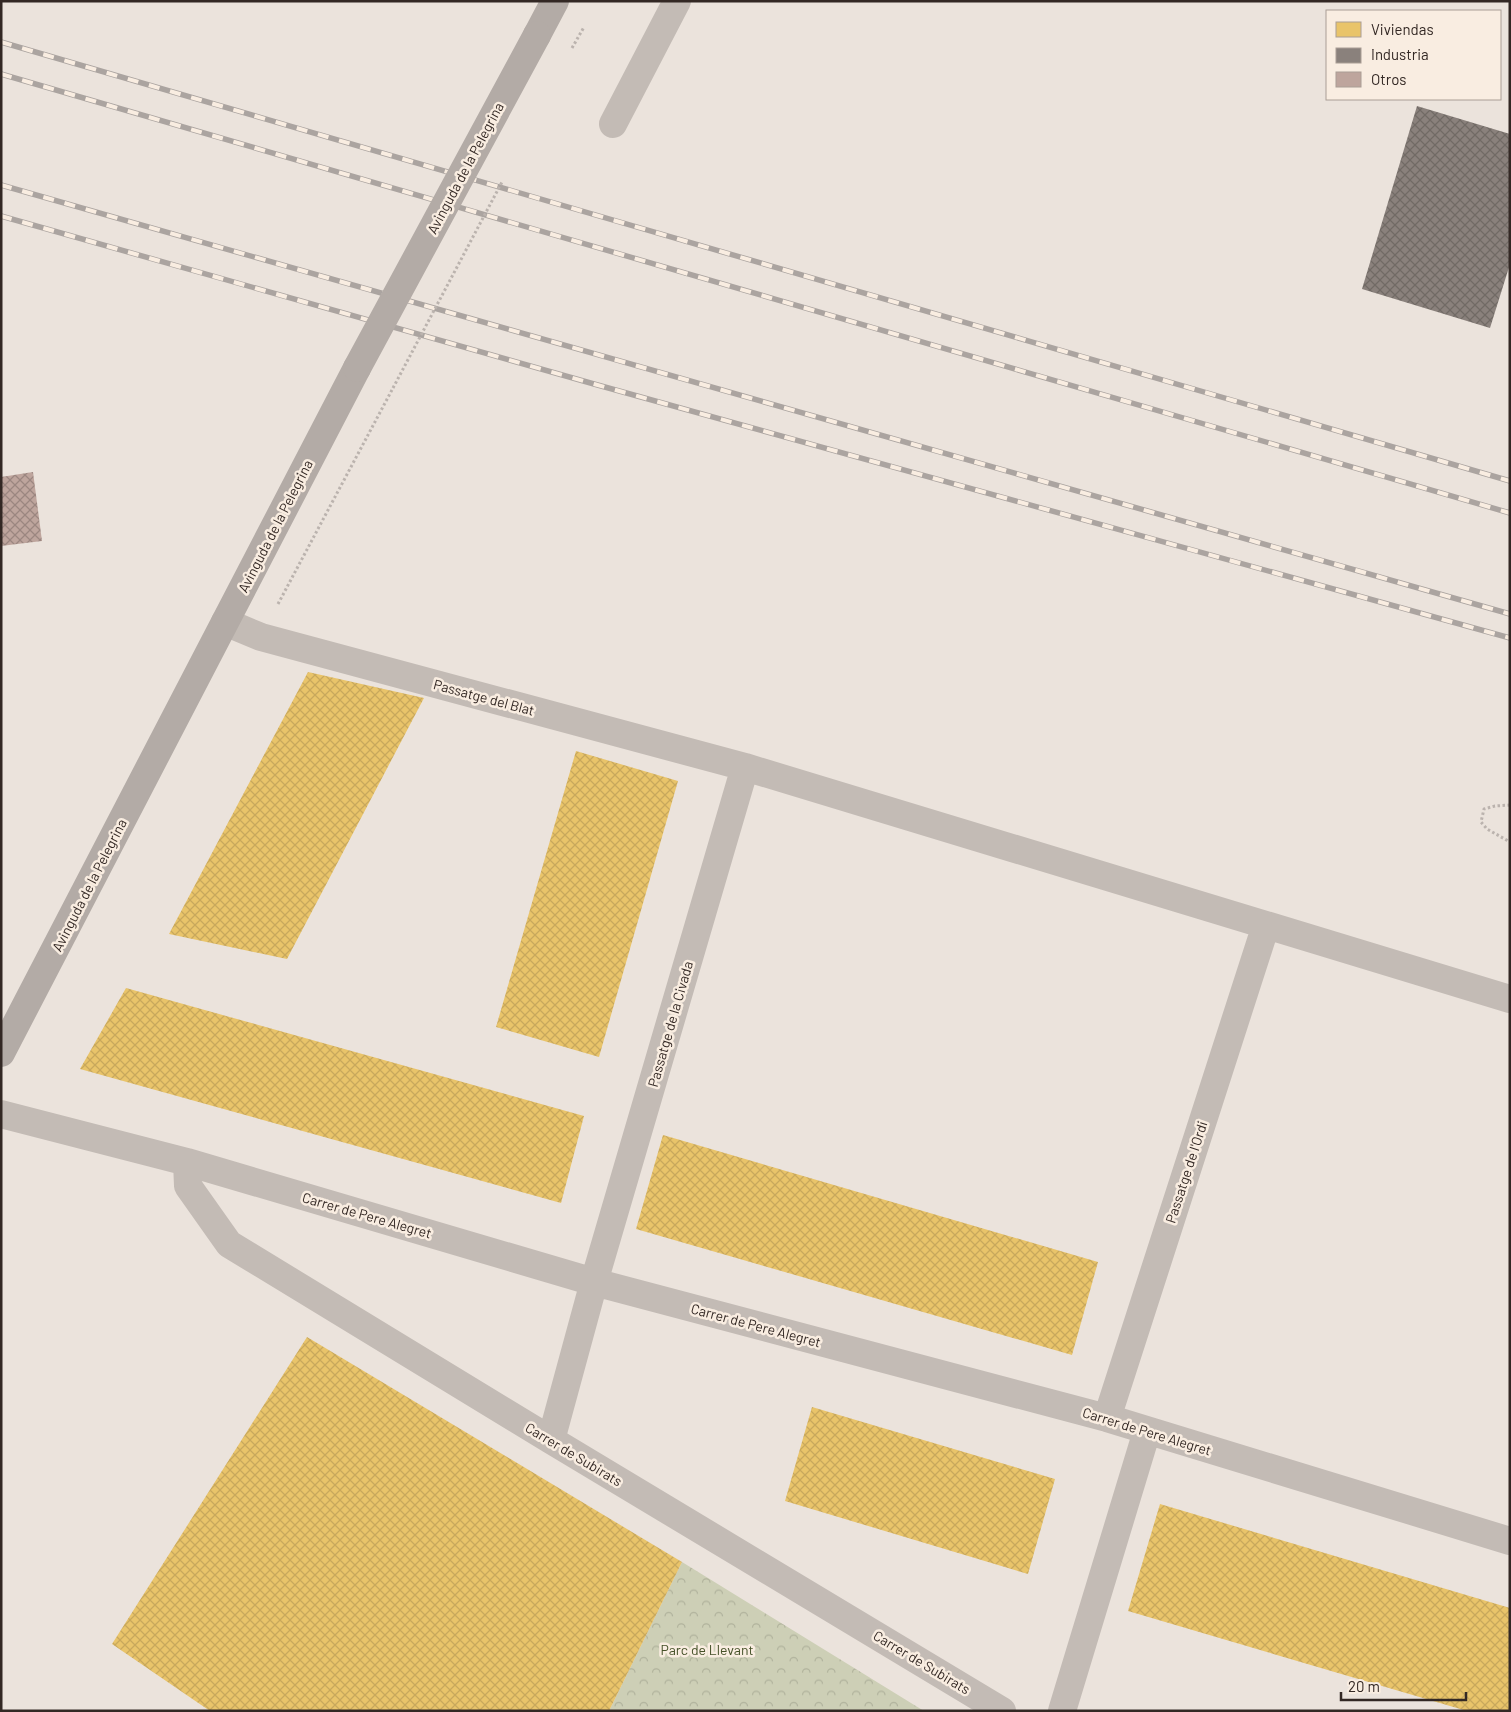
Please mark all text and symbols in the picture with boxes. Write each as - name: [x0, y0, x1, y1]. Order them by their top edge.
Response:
- legend: [1326, 10, 1501, 100]
- text: Viviendas: [1371, 20, 1434, 38]
- text: Industria: [1371, 45, 1429, 63]
- text: Otros: [1371, 70, 1407, 88]
- street label: Avinguda de la Pelegrina: [423, 99, 507, 237]
- street label: Avinguda de la Pelegrina: [234, 457, 316, 595]
- street label: Passatge del Blat: [432, 675, 536, 719]
- street label: Avinguda de la Pelegrina: [48, 816, 130, 954]
- street label: Passatge de la Civada: [644, 959, 696, 1089]
- street label: Passatge de l'Ordi: [1161, 1119, 1211, 1225]
- street label: Carrer de Pere Alegret: [300, 1188, 434, 1242]
- street label: Carrer de Pere Alegret: [689, 1299, 823, 1351]
- street label: Carrer de Pere Alegret: [1080, 1403, 1214, 1459]
- street label: Carrer de Subirats: [523, 1418, 626, 1490]
- street label: Carrer de Subirats: [871, 1626, 974, 1698]
- park label: Parc de Llevant: [660, 1641, 754, 1658]
- scale bar: [1341, 1670, 1466, 1702]
- text: 20 m: [1348, 1677, 1380, 1695]

